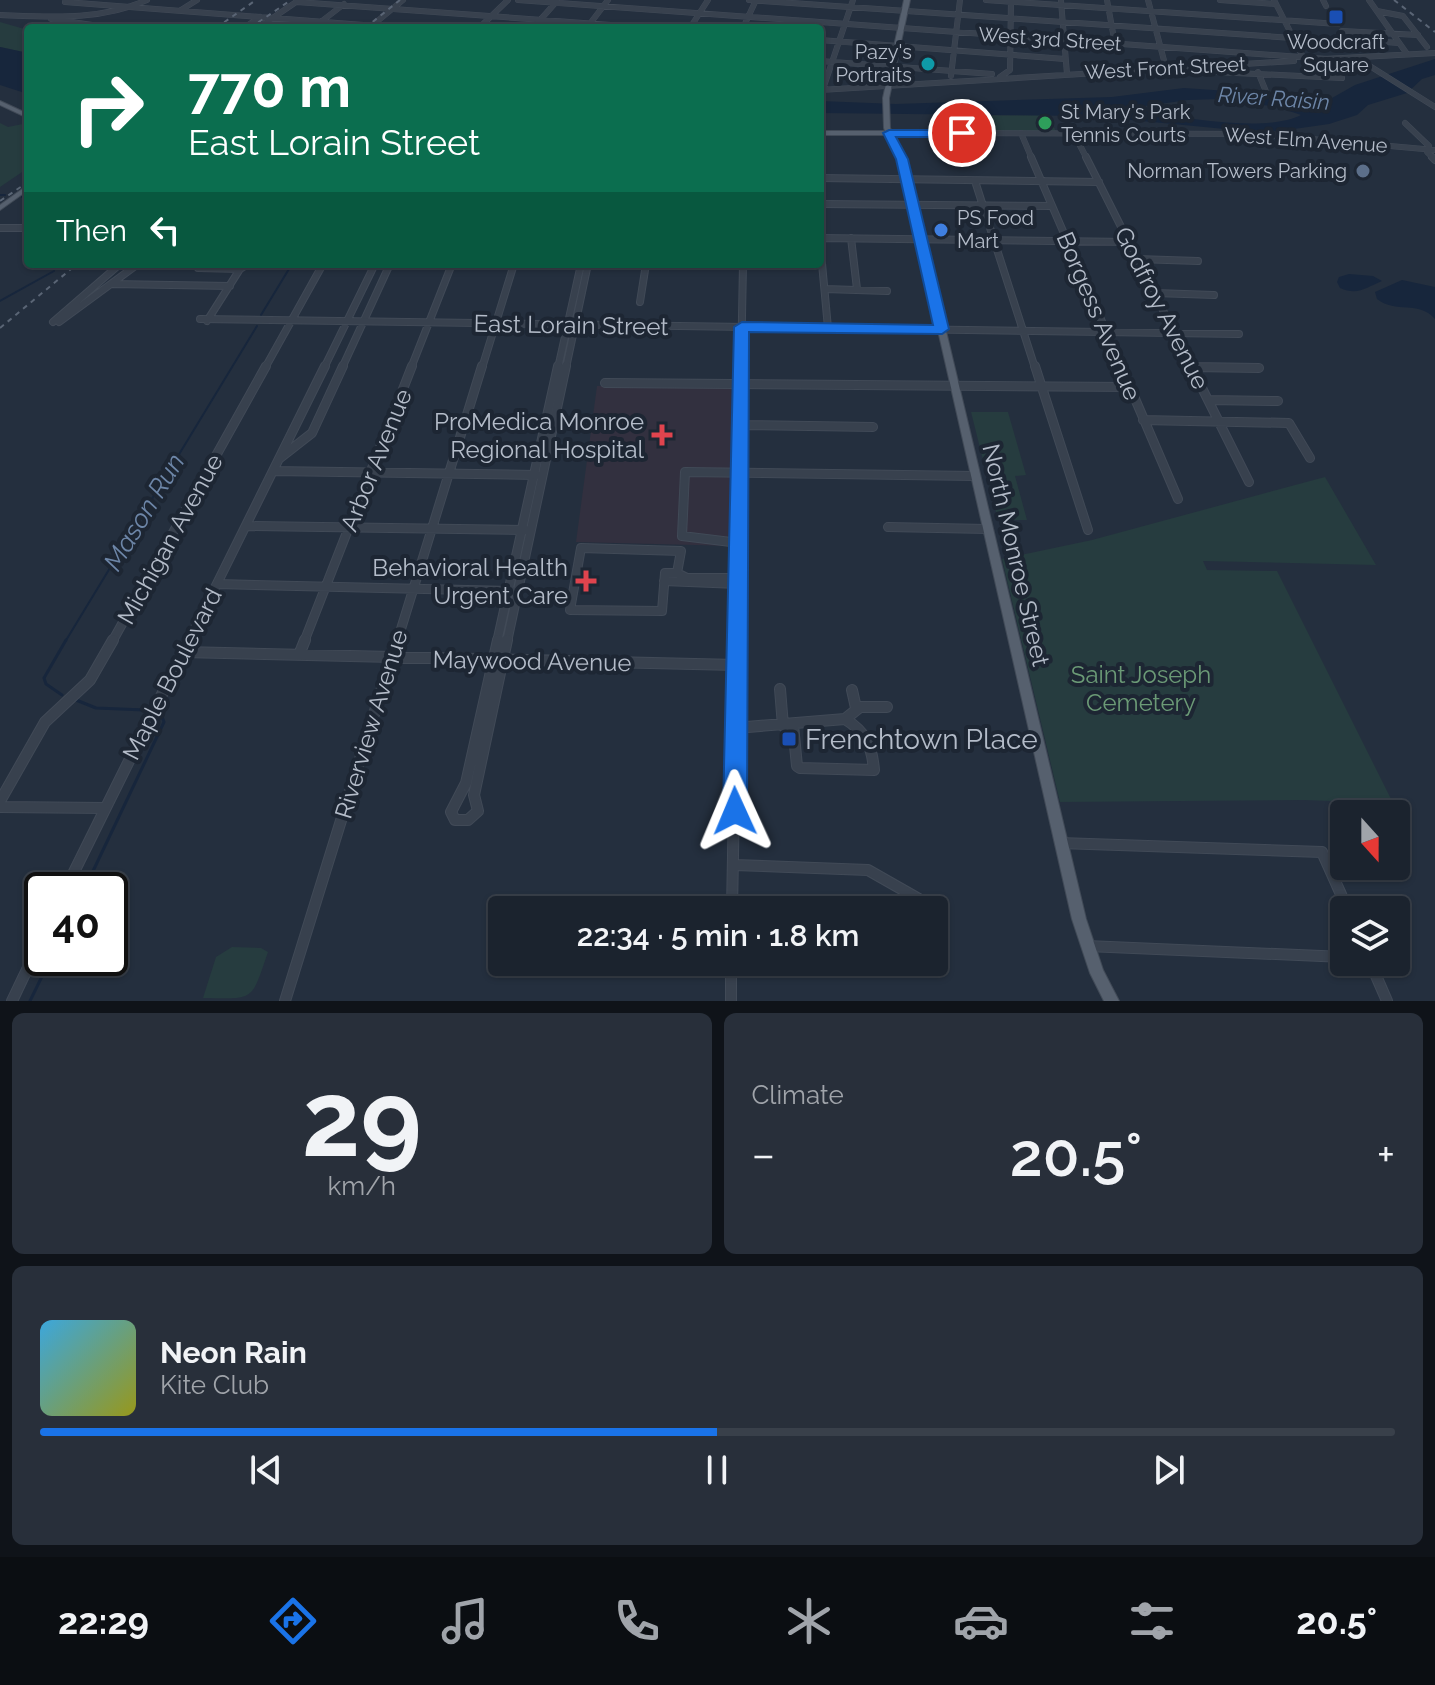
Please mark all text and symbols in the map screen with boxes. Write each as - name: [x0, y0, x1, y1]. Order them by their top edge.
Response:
- marker: Woodcraft Square: [1327, 8, 1345, 26]
- street label: West 3rd Street: [978, 22, 1123, 56]
- place label: Woodcraft Square: [1287, 30, 1385, 77]
- place label: Pazy's Portraits: [836, 40, 912, 87]
- street label: West Front Street: [1084, 52, 1246, 84]
- text: 770 m: [188, 54, 351, 120]
- marker: Pazy's Portraits: [919, 55, 937, 73]
- icon: right: [56, 56, 160, 160]
- water label: River Raisin: [1217, 81, 1331, 115]
- pin: [928, 99, 996, 167]
- place label: St Mary's Park Tennis Courts: [1061, 100, 1191, 147]
- icon: arrive: [940, 111, 984, 155]
- marker: St Mary's Park Tennis Courts: [1036, 114, 1054, 132]
- text: East Lorain Street: [188, 121, 480, 163]
- street label: West Elm Avenue: [1224, 122, 1389, 158]
- place label: Norman Towers Parking: [1127, 159, 1347, 183]
- marker: Norman Towers Parking: [1354, 162, 1372, 180]
- place label: PS Food Mart: [957, 206, 1034, 253]
- icon: left: [143, 208, 187, 252]
- text: Then: [56, 213, 127, 248]
- marker: PS Food Mart: [932, 221, 950, 239]
- street label: Godfroy Avenue: [1109, 222, 1215, 394]
- street label: Borgess Avenue: [1050, 227, 1148, 405]
- street label: East Lorain Street: [473, 309, 669, 341]
- street label: Arbor Avenue: [334, 384, 418, 536]
- place label: ProMedica Monroe Regional Hospital: [434, 407, 644, 464]
- marker: ProMedica Monroe Regional Hospital: [651, 424, 673, 446]
- street label: North Monroe Street: [976, 441, 1056, 669]
- water label: Mason Run: [97, 448, 191, 576]
- street label: Michigan Avenue: [111, 449, 229, 629]
- place label: Behavioral Health Urgent Care: [372, 553, 568, 610]
- marker: Behavioral Health Urgent Care: [575, 570, 597, 592]
- street label: Maple Boulevard: [116, 583, 228, 765]
- street label: Riverview Avenue: [328, 626, 414, 822]
- street label: Maywood Avenue: [432, 645, 632, 677]
- park label: Saint Joseph Cemetery: [1071, 660, 1211, 717]
- place label: Frenchtown Place: [805, 723, 1038, 756]
- marker: Frenchtown Place: [780, 730, 798, 748]
- position arrow: [693, 769, 777, 853]
- north arrow: [1330, 800, 1410, 880]
- map controls: [1330, 800, 1410, 976]
- speed limit sign: 40: [24, 872, 128, 976]
- button: layers: [1330, 896, 1410, 976]
- text: 22:34 · 5 min · 1.8 km: [577, 918, 859, 953]
- text: 29: [302, 1058, 422, 1180]
- text: Climate: [752, 1080, 844, 1110]
- text: 20.5°: [1010, 1120, 1142, 1190]
- text: −: [752, 1129, 775, 1180]
- text: +: [1377, 1129, 1395, 1180]
- text: km/h: [327, 1171, 396, 1201]
- text: Neon Rain: [160, 1335, 307, 1370]
- text: Kite Club: [160, 1370, 269, 1400]
- icon: previous: [244, 1448, 288, 1492]
- icon: pause: [695, 1448, 739, 1492]
- icon: next: [1147, 1448, 1191, 1492]
- icon: directions: [265, 1593, 321, 1649]
- icon: music: [437, 1593, 493, 1649]
- icon: phone: [609, 1593, 665, 1649]
- icon: climate: [781, 1593, 837, 1649]
- icon: car: [953, 1593, 1009, 1649]
- icon: filters: [1124, 1593, 1180, 1649]
- text: 22:29: [58, 1600, 149, 1642]
- text: 20.5°: [1296, 1600, 1377, 1642]

